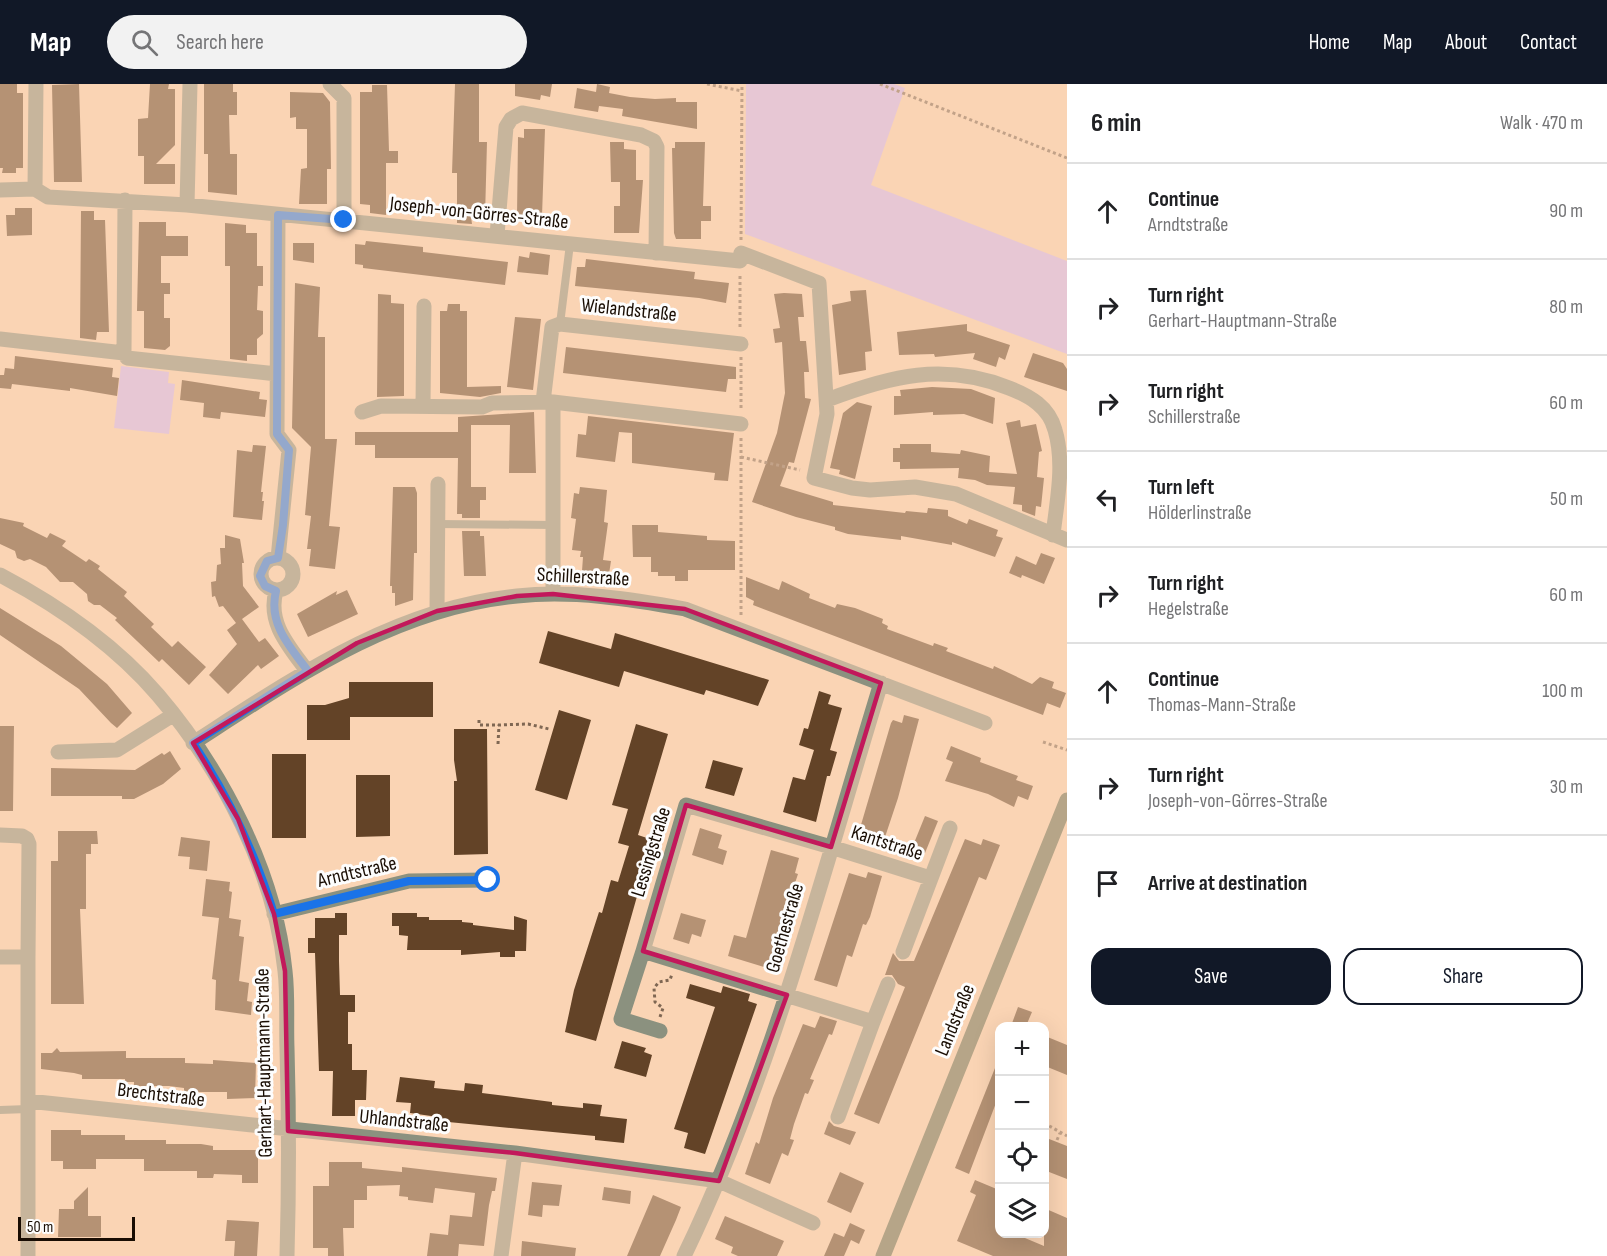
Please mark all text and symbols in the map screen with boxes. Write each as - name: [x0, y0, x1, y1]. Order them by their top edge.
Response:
- search box: [107, 15, 527, 69]
- text: Map: [30, 26, 71, 59]
- icon: search: [128, 26, 161, 59]
- text: Search here: [176, 29, 264, 56]
- text: Home: [1309, 30, 1350, 55]
- text: Map: [1383, 30, 1412, 55]
- text: About: [1445, 30, 1487, 55]
- text: Contact: [1520, 30, 1577, 55]
- text: 6 min: [1091, 108, 1141, 139]
- text: Walk · 470 m: [1500, 111, 1583, 135]
- text: Continue: [1148, 186, 1219, 213]
- street label: Joseph-von-Görres-Straße: [388, 192, 570, 234]
- icon: ahead: [1091, 195, 1124, 228]
- text: 90 m: [1549, 199, 1583, 223]
- route end: [330, 206, 356, 232]
- text: Arndtstraße: [1148, 213, 1228, 237]
- text: Turn right: [1148, 282, 1224, 309]
- icon: right: [1091, 291, 1124, 324]
- street label: Wielandstraße: [580, 293, 678, 327]
- text: 80 m: [1549, 295, 1583, 319]
- text: Gerhart-Hauptmann-Straße: [1148, 309, 1337, 333]
- text: Turn right: [1148, 378, 1224, 405]
- icon: right: [1091, 387, 1124, 420]
- text: 60 m: [1549, 391, 1583, 415]
- text: Schillerstraße: [1148, 405, 1241, 429]
- text: Turn left: [1148, 474, 1214, 501]
- icon: left: [1091, 483, 1124, 516]
- text: 50 m: [1550, 487, 1583, 511]
- text: Hölderlinstraße: [1148, 501, 1252, 525]
- street label: Schillerstraße: [536, 563, 630, 591]
- text: Turn right: [1148, 570, 1224, 597]
- icon: right: [1091, 579, 1124, 612]
- text: 60 m: [1549, 583, 1583, 607]
- text: Hegelstraße: [1148, 597, 1229, 621]
- text: Continue: [1148, 666, 1219, 693]
- icon: ahead: [1091, 675, 1124, 708]
- text: 100 m: [1542, 679, 1583, 703]
- text: Thomas-Mann-Straße: [1148, 693, 1296, 717]
- text: Turn right: [1148, 762, 1224, 789]
- icon: right: [1091, 771, 1124, 804]
- text: 30 m: [1550, 775, 1583, 799]
- text: Joseph-von-Görres-Straße: [1148, 789, 1327, 813]
- street label: Lessingstraße: [626, 804, 676, 900]
- street label: Kantstraße: [848, 820, 926, 866]
- street label: Arndtstraße: [314, 851, 399, 893]
- route start: [474, 866, 500, 892]
- icon: arrive: [1091, 867, 1124, 900]
- text: Arrive at destination: [1148, 870, 1307, 897]
- street label: Goethestraße: [761, 881, 809, 975]
- button: Save: [1091, 948, 1331, 1005]
- button: Share: [1343, 948, 1583, 1005]
- street label: Gerhart-Hauptmann-Straße: [250, 968, 278, 1158]
- street label: Landstraße: [930, 981, 980, 1059]
- map controls: [995, 1022, 1049, 1238]
- button: +: [995, 1022, 1049, 1076]
- button: −: [995, 1076, 1049, 1130]
- street label: Brechtstraße: [116, 1078, 206, 1112]
- street label: Uhlandstraße: [358, 1104, 450, 1138]
- button: locate: [995, 1130, 1049, 1184]
- button: layers: [995, 1184, 1049, 1238]
- scale bar: [18, 1214, 135, 1242]
- text: 50 m: [27, 1218, 53, 1237]

